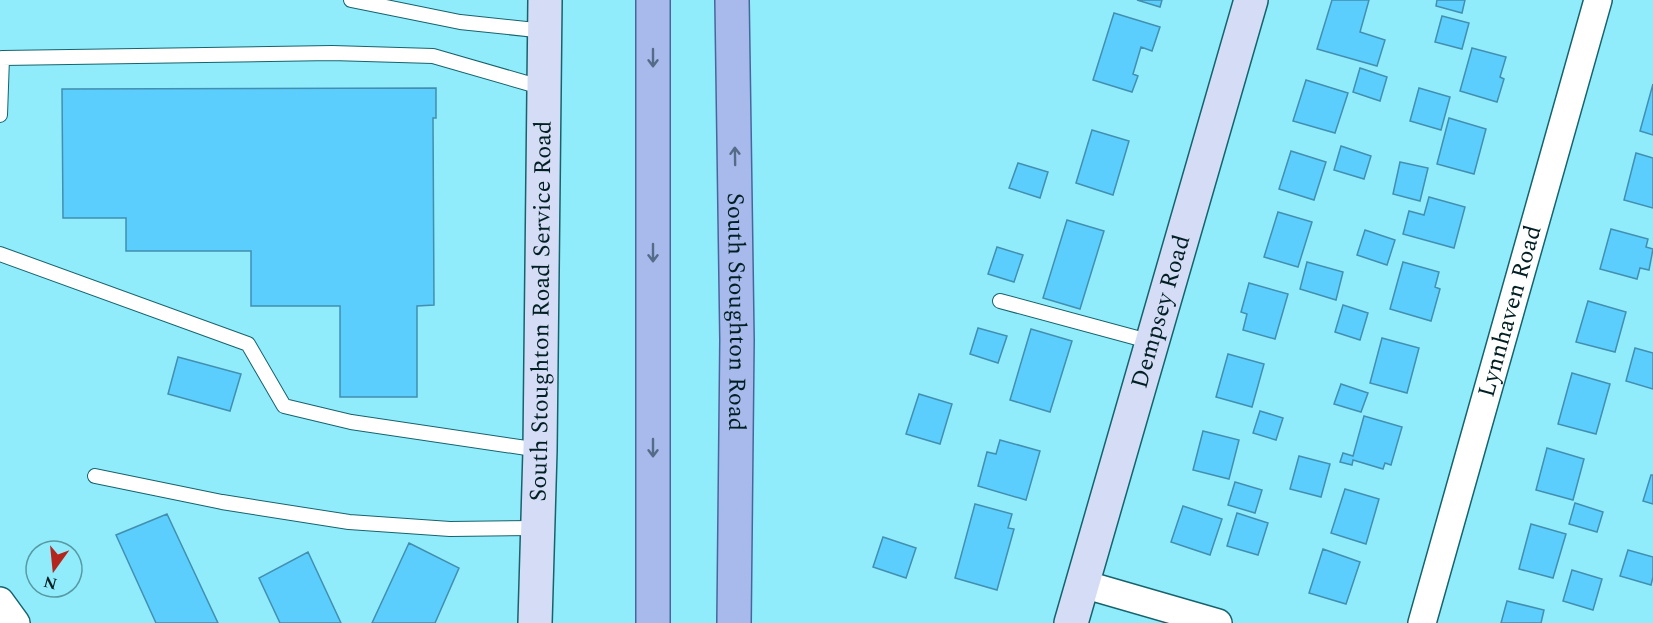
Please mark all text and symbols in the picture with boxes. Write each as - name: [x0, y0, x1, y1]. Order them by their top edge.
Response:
- one-way arrow: [647, 48, 659, 68]
- street label: South Stoughton Road Service Road: [521, 120, 562, 502]
- one-way arrow: [729, 146, 741, 166]
- street label: South Stoughton Road: [717, 192, 755, 431]
- street label: Lynnhaven Road: [1469, 221, 1552, 401]
- street label: Dempsey Road: [1122, 231, 1200, 393]
- one-way arrow: [647, 243, 659, 263]
- one-way arrow: [647, 438, 659, 458]
- north arrow: [24, 539, 84, 599]
- text: N: [41, 569, 60, 596]

